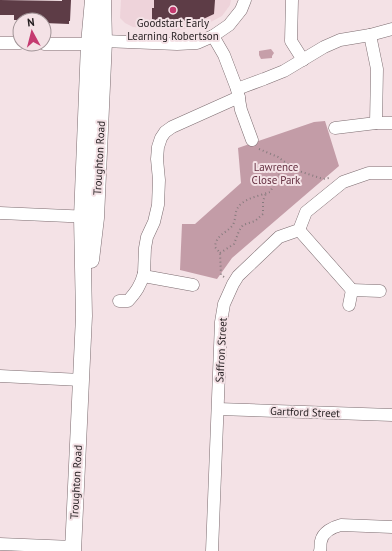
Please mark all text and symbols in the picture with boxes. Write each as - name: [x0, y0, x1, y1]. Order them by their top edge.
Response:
- marker: Goodstart Early Learning Robertson: [168, 5, 178, 15]
- north arrow: [12, 12, 52, 52]
- text: N: [26, 15, 35, 29]
- place label: Goodstart Early Learning Robertson: [127, 16, 219, 43]
- street label: Troughton Road: [90, 121, 108, 195]
- park label: Lawrence Close Park: [252, 160, 301, 187]
- street label: Saffron Street: [212, 317, 230, 383]
- street label: Gartford Street: [270, 404, 340, 420]
- street label: Troughton Road: [67, 445, 85, 519]

